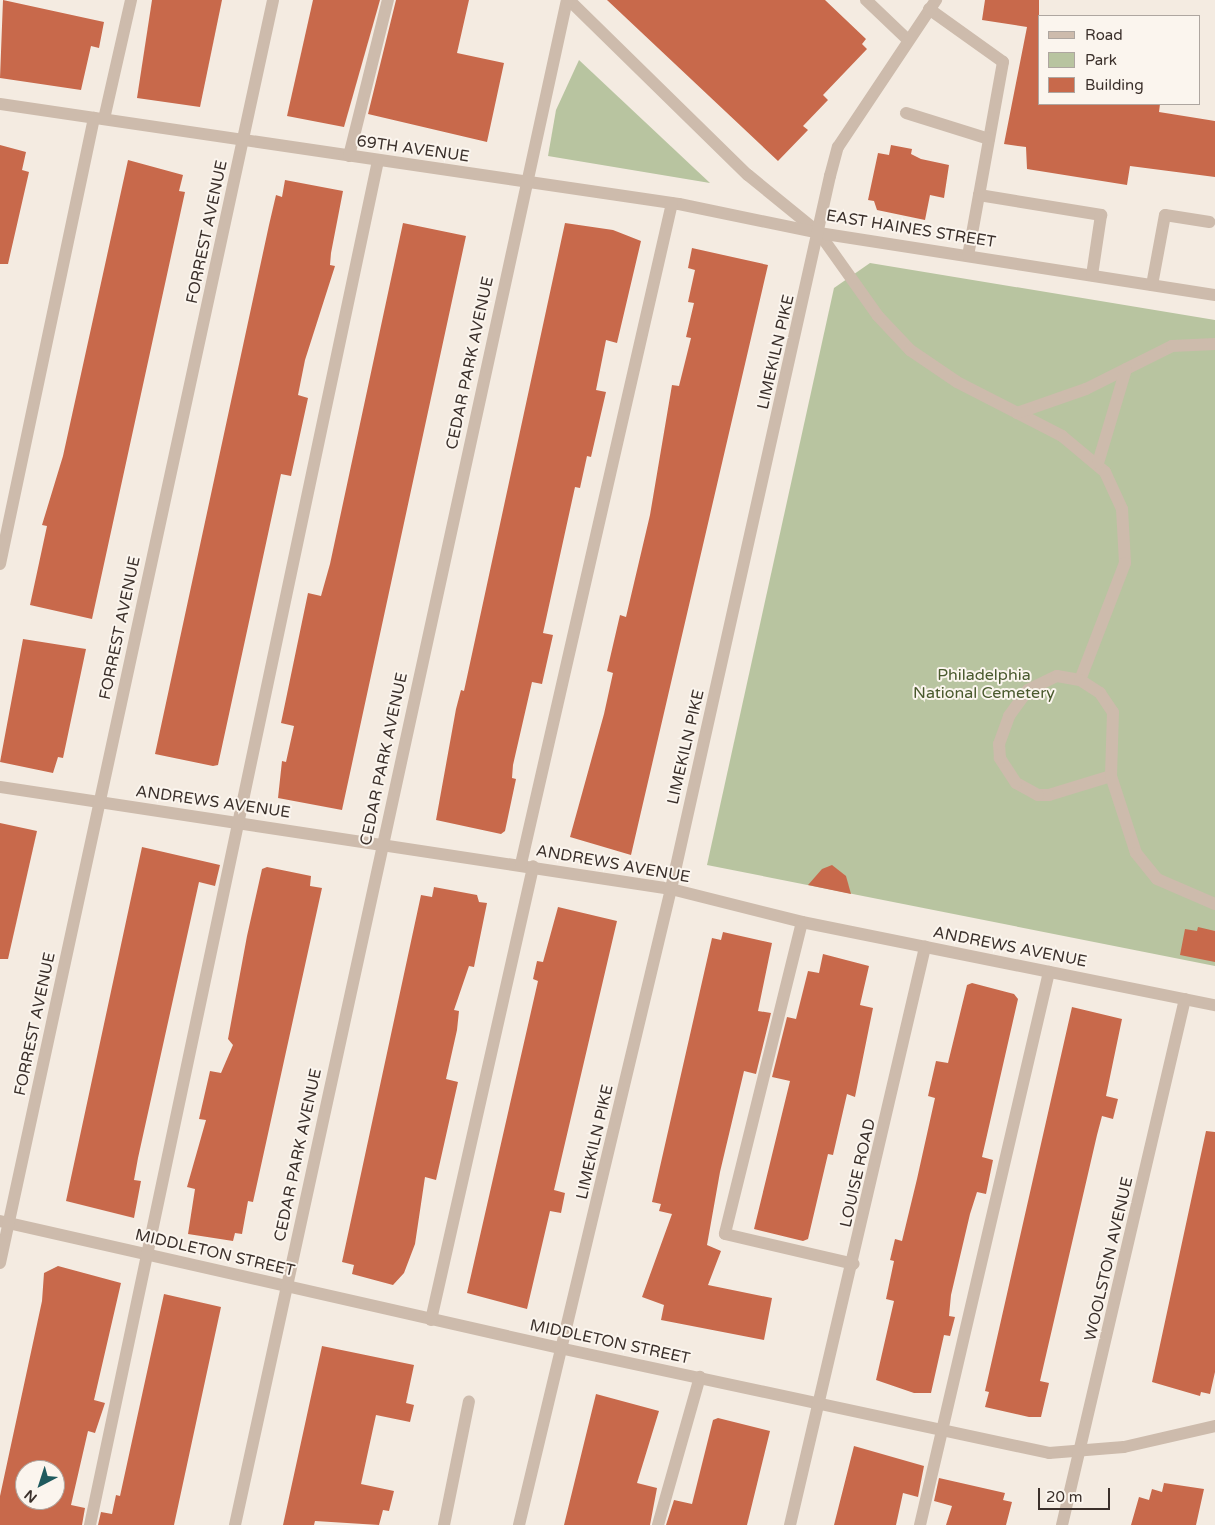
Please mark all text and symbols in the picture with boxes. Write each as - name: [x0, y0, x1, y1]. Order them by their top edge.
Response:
- legend: [1038, 15, 1200, 105]
- text: Road: [1085, 26, 1123, 44]
- text: Park: [1085, 51, 1117, 69]
- text: Building: [1085, 76, 1144, 94]
- street label: 69TH AVENUE: [355, 132, 471, 166]
- street label: FORREST AVENUE: [182, 158, 232, 306]
- street label: EAST HAINES STREET: [825, 206, 997, 252]
- street label: CEDAR PARK AVENUE: [442, 275, 498, 451]
- street label: LIMEKILN PIKE: [753, 293, 799, 411]
- street label: FORREST AVENUE: [95, 554, 145, 702]
- park label: Philadelphia National Cemetery: [913, 665, 1055, 703]
- street label: CEDAR PARK AVENUE: [356, 671, 412, 847]
- street label: LIMEKILN PIKE: [663, 688, 709, 806]
- street label: ANDREWS AVENUE: [134, 782, 292, 822]
- street label: ANDREWS AVENUE: [534, 841, 692, 887]
- street label: ANDREWS AVENUE: [931, 923, 1089, 971]
- street label: FORREST AVENUE: [10, 950, 60, 1098]
- street label: CEDAR PARK AVENUE: [270, 1067, 326, 1243]
- street label: LIMEKILN PIKE: [572, 1083, 618, 1201]
- street label: LOUISE ROAD: [836, 1117, 880, 1229]
- street label: WOOLSTON AVENUE: [1081, 1175, 1137, 1343]
- street label: MIDDLETON STREET: [133, 1225, 297, 1281]
- street label: MIDDLETON STREET: [528, 1316, 692, 1368]
- north arrow: [15, 1460, 65, 1510]
- scale bar: [1040, 1478, 1112, 1510]
- text: N: [21, 1486, 40, 1506]
- text: 20 m: [1046, 1488, 1083, 1506]

